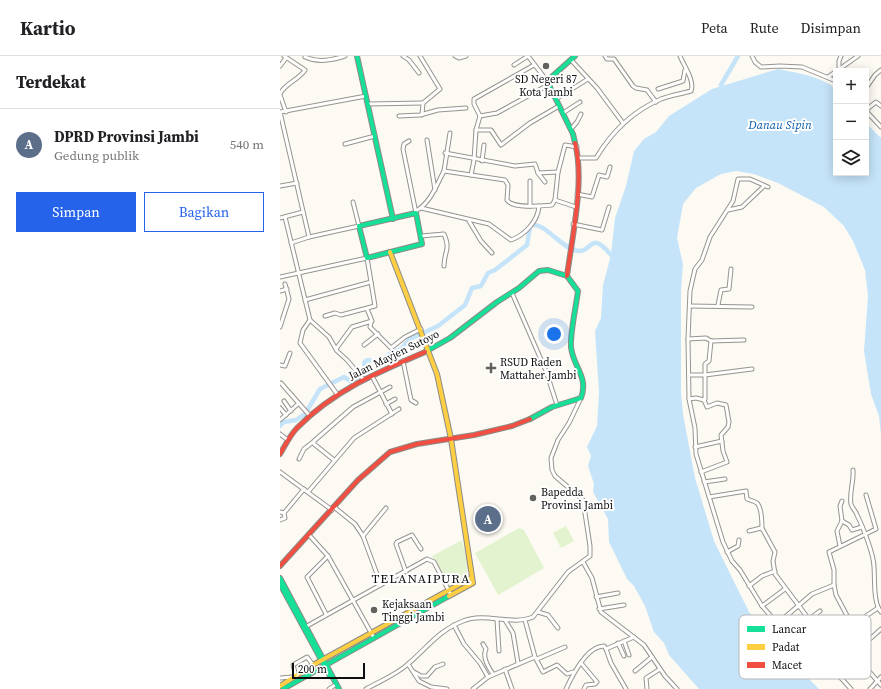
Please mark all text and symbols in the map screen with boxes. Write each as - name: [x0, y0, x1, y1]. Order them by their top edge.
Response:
- text: Kartio: [20, 15, 76, 41]
- text: Peta: [701, 18, 728, 38]
- text: Rute: [750, 18, 779, 38]
- text: Disimpan: [801, 18, 861, 38]
- marker: SD Negeri 87 Kota Jambi: [541, 61, 551, 71]
- map controls: [833, 68, 869, 176]
- button: +: [833, 68, 869, 104]
- text: Terdekat: [16, 70, 86, 94]
- place label: SD Negeri 87 Kota Jambi: [515, 72, 578, 100]
- button: −: [833, 104, 869, 140]
- water label: Danau Sipin: [747, 117, 812, 133]
- text: DPRD Provinsi Jambi: [54, 126, 199, 147]
- text: A: [25, 136, 33, 153]
- text: 540 m: [230, 136, 264, 153]
- button: layers: [833, 140, 869, 176]
- text: Gedung publik: [54, 147, 139, 164]
- button: Simpan: [16, 192, 136, 232]
- button: Bagikan: [144, 192, 264, 232]
- your location: [544, 324, 564, 344]
- street label: Jalan Mayjen Sutoyo: [345, 327, 442, 384]
- place label: RSUD Raden Mattaher Jambi: [500, 355, 577, 383]
- marker: RSUD Raden Mattaher Jambi: [485, 362, 497, 374]
- place label: Bapedda Provinsi Jambi: [541, 485, 613, 513]
- marker: Bapedda Provinsi Jambi: [528, 493, 538, 503]
- pin: A: [475, 504, 501, 534]
- district label: TELANAIPURA: [371, 570, 471, 587]
- place label: Kejaksaan Tinggi Jambi: [382, 597, 445, 625]
- marker: Kejaksaan Tinggi Jambi: [369, 605, 379, 615]
- legend: [739, 615, 871, 679]
- text: Lancar: [772, 622, 807, 637]
- text: Padat: [772, 640, 800, 655]
- text: Macet: [772, 658, 802, 673]
- scale bar: [292, 661, 365, 680]
- text: 200 m: [298, 662, 327, 677]

